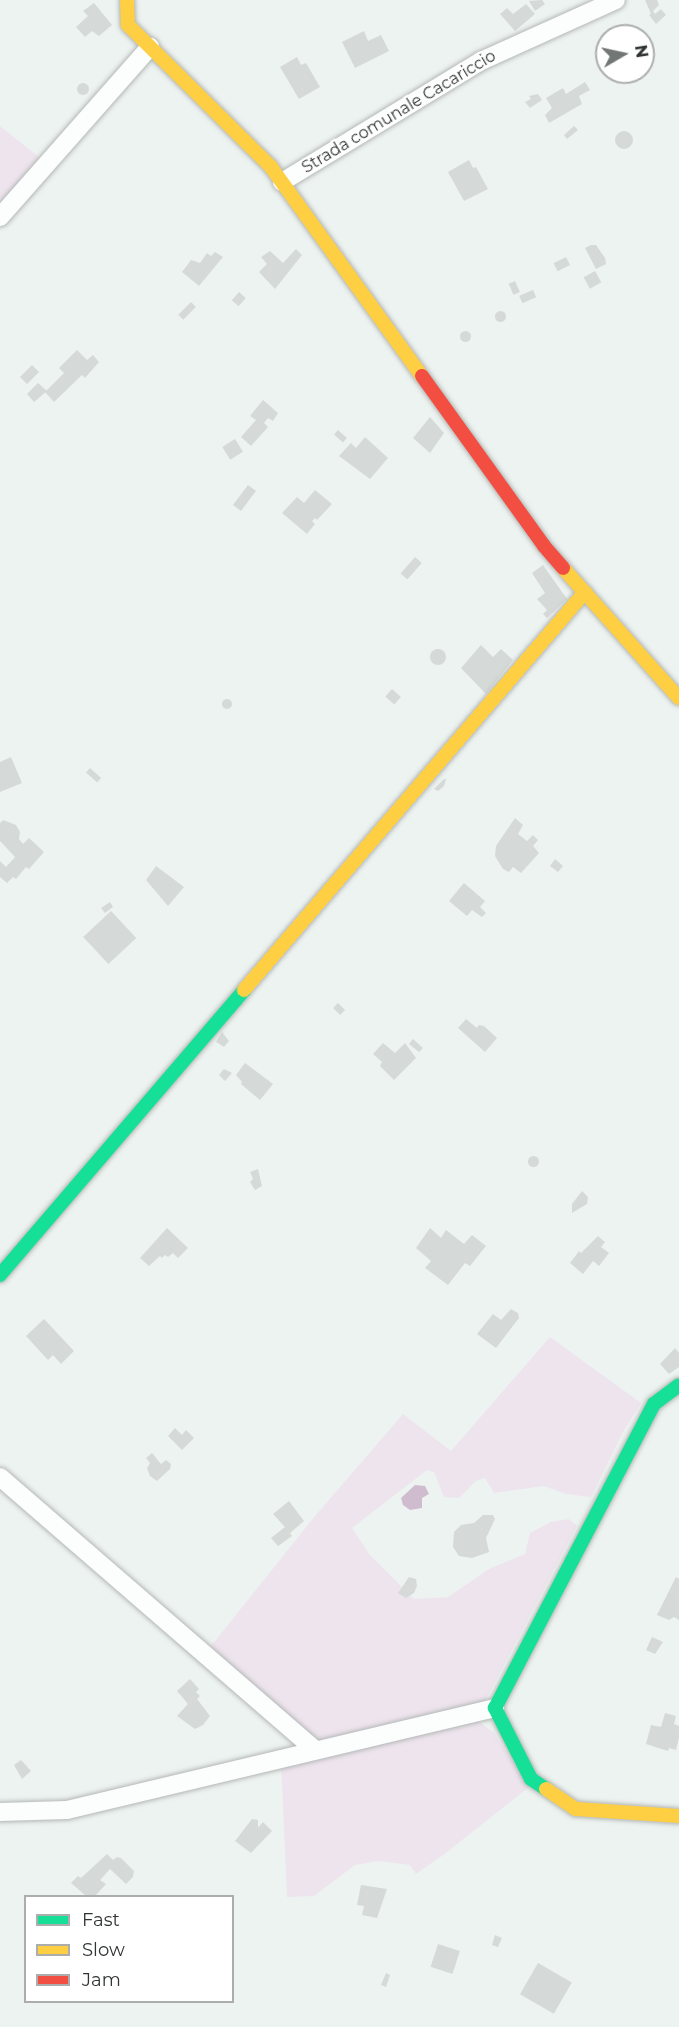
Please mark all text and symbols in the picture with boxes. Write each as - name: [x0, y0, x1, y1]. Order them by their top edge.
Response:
- north arrow: [595, 24, 655, 84]
- text: N: [631, 44, 652, 59]
- street label: Strada comunale Cacariccio: [299, 46, 499, 178]
- legend: [24, 1895, 234, 2003]
- text: Fast: [82, 1909, 120, 1931]
- text: Slow: [82, 1939, 125, 1961]
- text: Jam: [82, 1969, 121, 1991]

